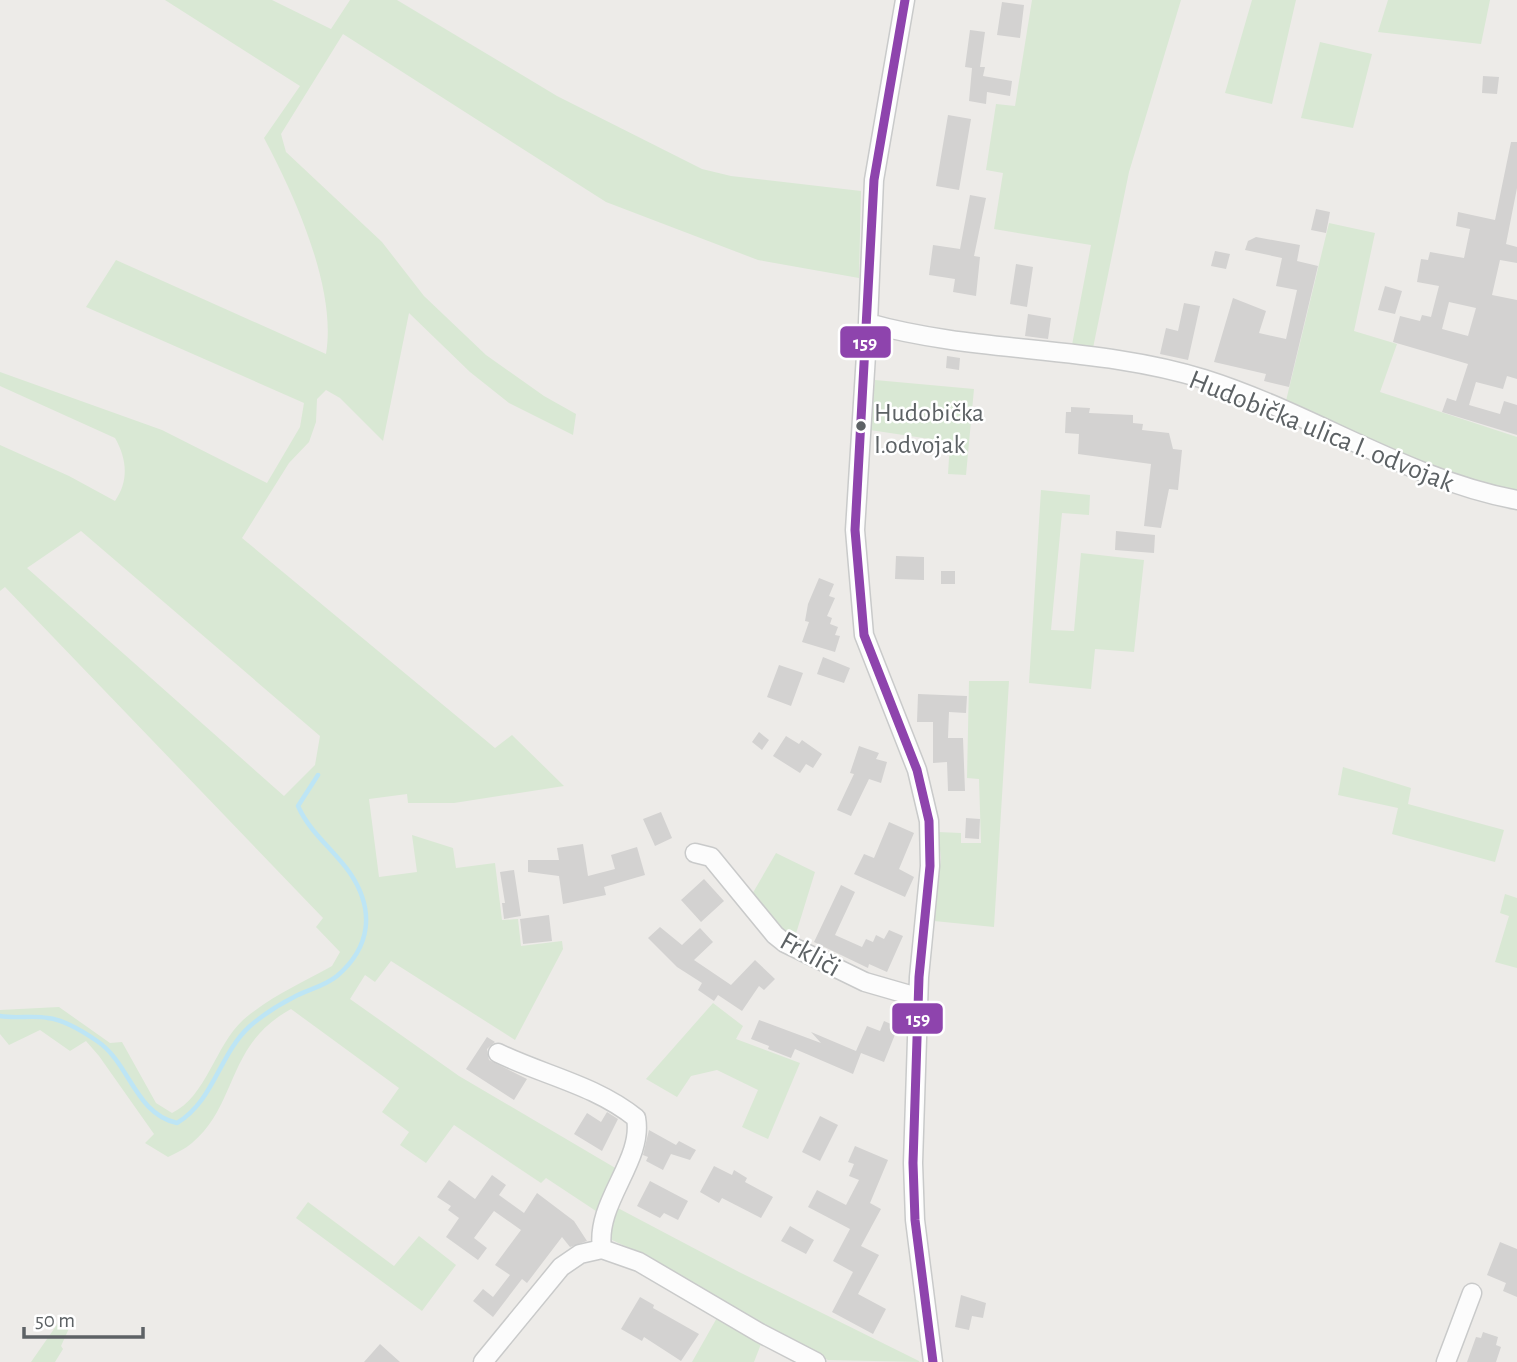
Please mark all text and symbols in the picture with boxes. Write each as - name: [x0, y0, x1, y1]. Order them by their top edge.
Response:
- line badge: 159: [839, 325, 892, 359]
- text: 159: [853, 334, 877, 353]
- street label: Hudobička ulica I. odvojak: [1185, 366, 1458, 498]
- place label: Hudobička I.odvojak: [874, 400, 984, 458]
- marker: Hudobička I.odvojak: [854, 419, 868, 433]
- street label: Frkliči: [775, 927, 845, 983]
- line badge: 159: [891, 1002, 944, 1035]
- text: 159: [906, 1010, 930, 1029]
- scale bar: [24, 1296, 144, 1340]
- text: 50 m: [35, 1310, 75, 1331]

